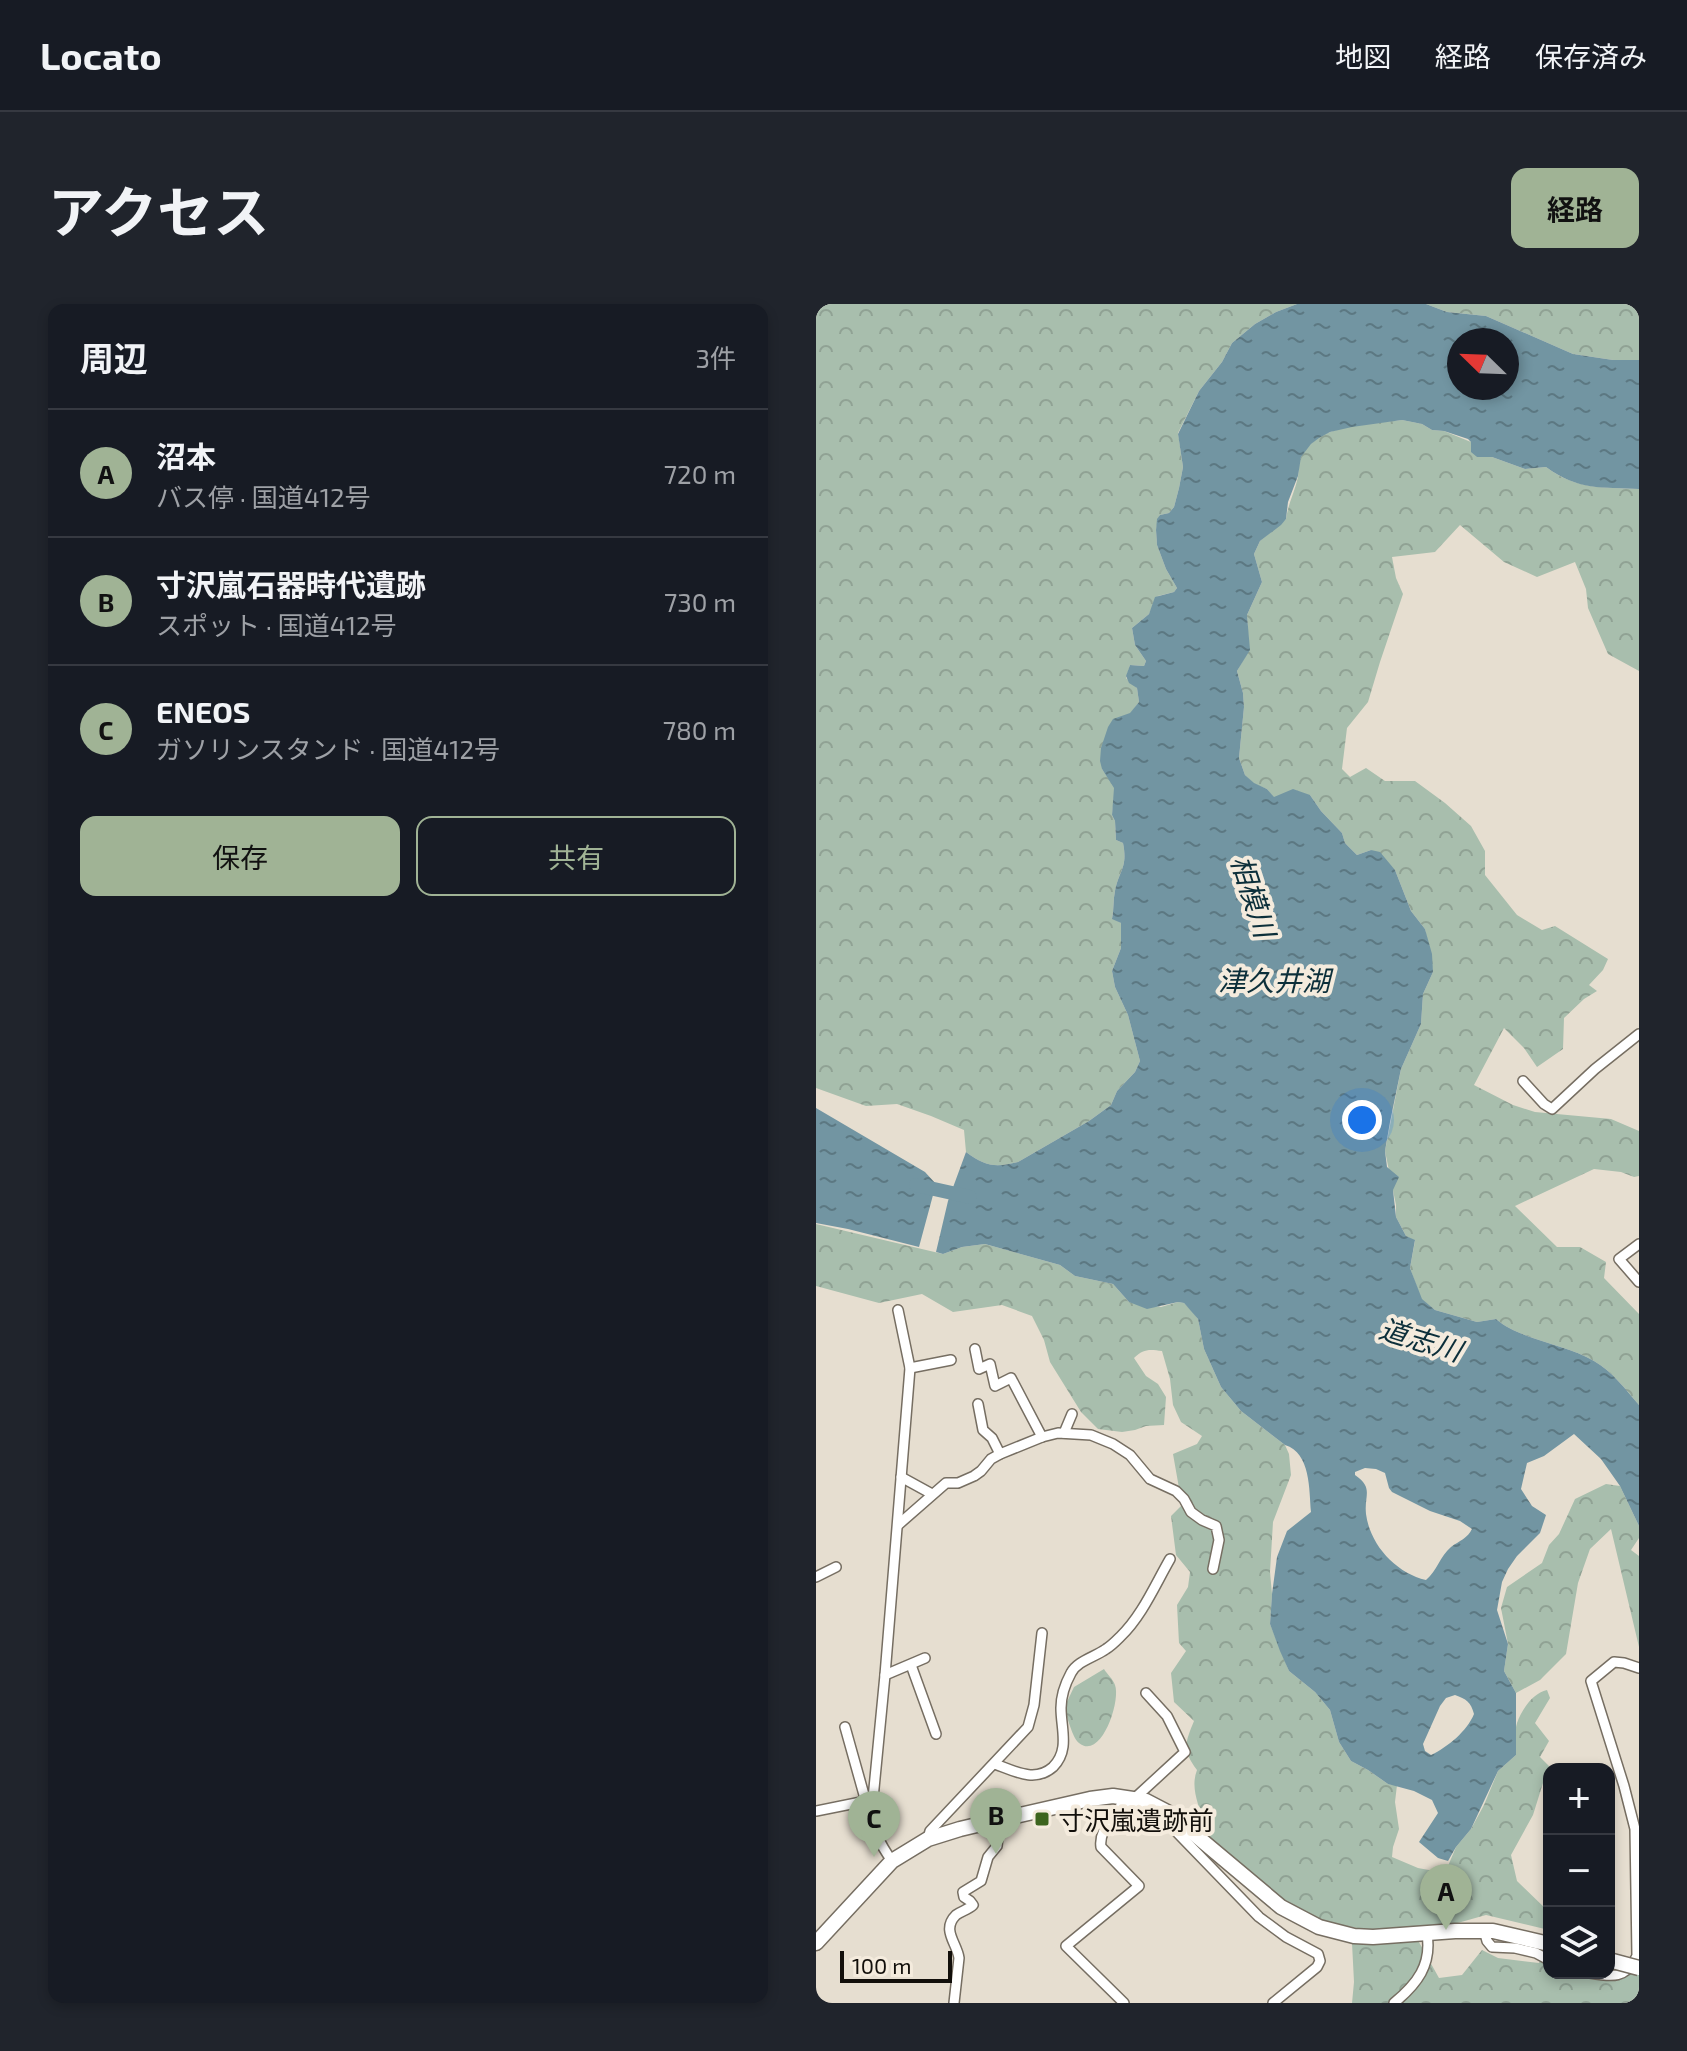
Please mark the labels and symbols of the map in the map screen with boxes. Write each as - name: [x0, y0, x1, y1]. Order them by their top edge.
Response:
- north arrow: [1447, 328, 1519, 400]
- water label: 相模川: [1225, 851, 1284, 944]
- water label: 津久井湖: [1218, 963, 1334, 997]
- your location: [1342, 1100, 1382, 1140]
- water label: 道志川: [1376, 1310, 1469, 1368]
- pin: B: [970, 1788, 1022, 1854]
- pin: C: [848, 1791, 900, 1857]
- place label: 寸沢嵐遺跡前: [1058, 1804, 1214, 1835]
- marker: 寸沢嵐遺跡前: [1033, 1810, 1051, 1828]
- pin: A: [1420, 1864, 1472, 1930]
- scale bar: [840, 1947, 952, 1983]

